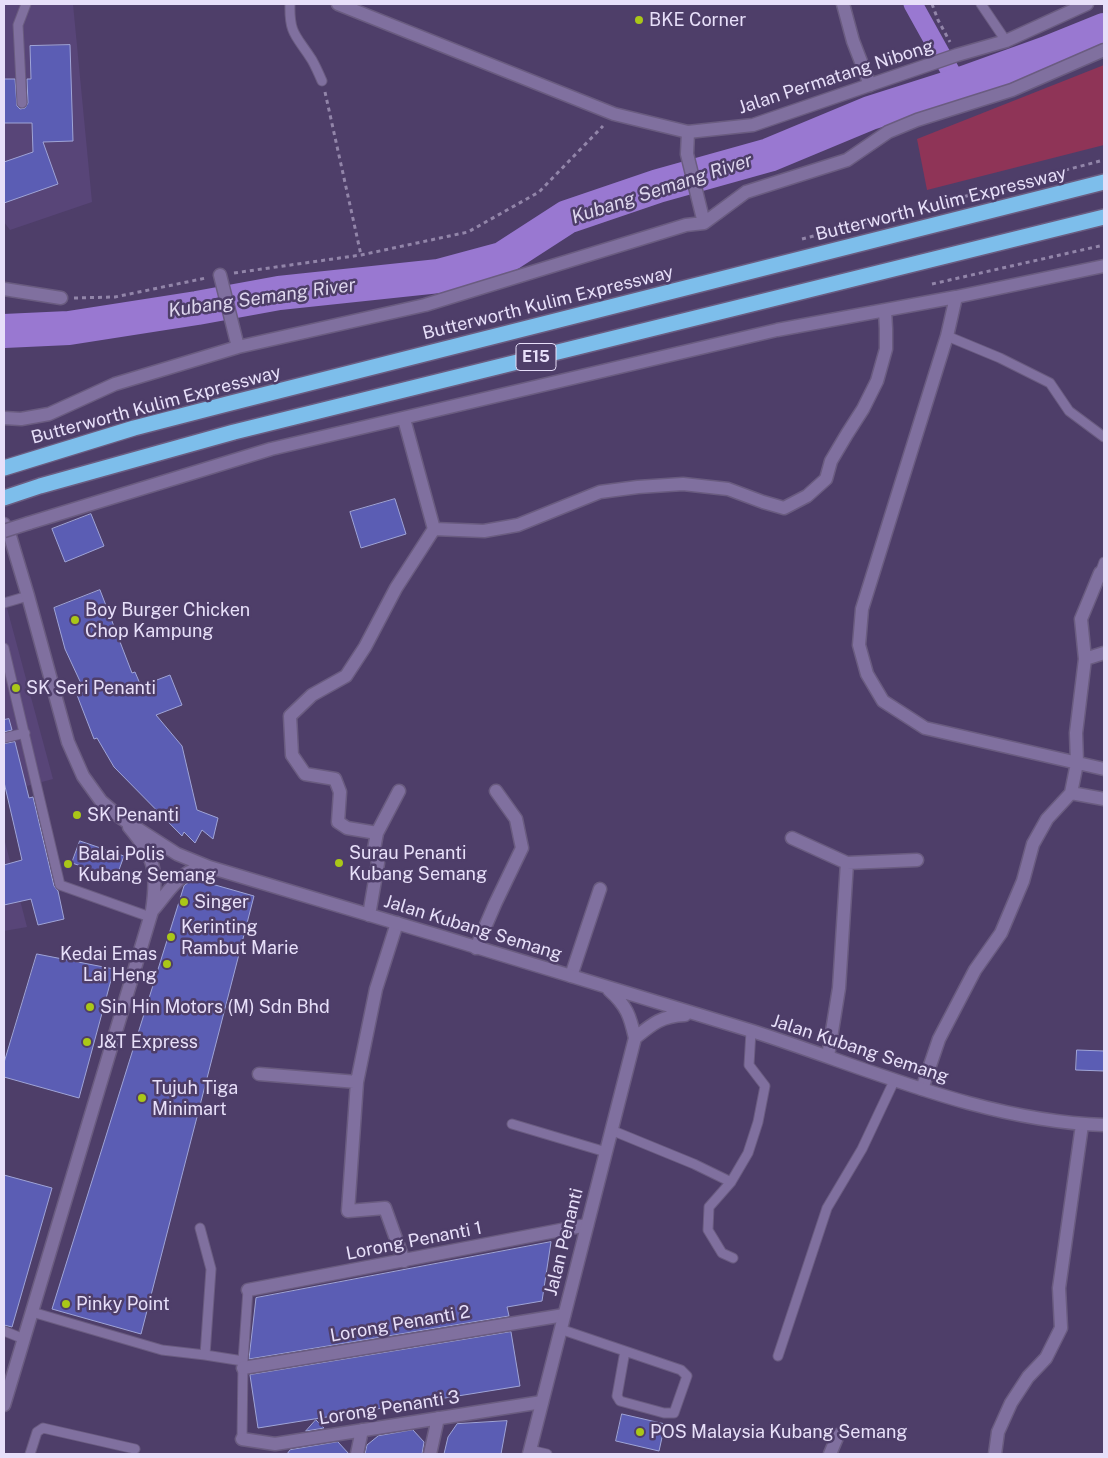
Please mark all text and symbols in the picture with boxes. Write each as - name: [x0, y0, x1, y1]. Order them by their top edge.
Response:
- place label: BKE Corner: [649, 9, 746, 31]
- marker: BKE Corner: [633, 14, 645, 26]
- street label: Jalan Permatang Nibong: [736, 35, 936, 119]
- water label: Kubang Semang River: [569, 149, 755, 229]
- street label: Butterworth Kulim Expressway: [813, 162, 1069, 246]
- street label: Butterworth Kulim Expressway: [420, 261, 676, 345]
- water label: Kubang Semang River: [167, 274, 357, 322]
- road number: E15: [516, 344, 556, 371]
- street label: Butterworth Kulim Expressway: [29, 361, 283, 449]
- place label: Boy Burger Chicken Chop Kampung: [85, 599, 250, 642]
- marker: Boy Burger Chicken Chop Kampung: [69, 614, 81, 626]
- place label: SK Seri Penanti: [26, 677, 156, 699]
- marker: SK Seri Penanti: [10, 682, 22, 694]
- place label: SK Penanti: [87, 804, 179, 826]
- marker: SK Penanti: [71, 809, 83, 821]
- place label: Surau Penanti Kubang Semang: [349, 842, 487, 884]
- place label: Balai Polis Kubang Semang: [78, 843, 216, 886]
- marker: Surau Penanti Kubang Semang: [333, 857, 345, 869]
- marker: Balai Polis Kubang Semang: [62, 858, 74, 870]
- place label: Singer: [194, 891, 249, 913]
- street label: Jalan Kubang Semang: [381, 891, 565, 965]
- marker: Singer: [178, 896, 190, 908]
- place label: Kerinting Rambut Marie: [181, 916, 299, 959]
- marker: Kerinting Rambut Marie: [165, 931, 177, 943]
- place label: Kedai Emas Lai Heng: [60, 943, 157, 986]
- marker: Kedai Emas Lai Heng: [161, 958, 173, 970]
- place label: Sin Hin Motors (M) Sdn Bhd: [100, 996, 330, 1018]
- marker: Sin Hin Motors (M) Sdn Bhd: [84, 1001, 96, 1013]
- street label: Jalan Kubang Semang: [769, 1010, 951, 1088]
- place label: J&T Express: [97, 1031, 198, 1053]
- marker: J&T Express: [81, 1036, 93, 1048]
- place label: Tujuh Tiga Minimart: [152, 1077, 238, 1120]
- marker: Tujuh Tiga Minimart: [136, 1092, 148, 1104]
- street label: Jalan Penanti: [540, 1186, 588, 1298]
- street label: Lorong Penanti 1: [344, 1217, 484, 1265]
- place label: Pinky Point: [76, 1293, 170, 1315]
- marker: Pinky Point: [60, 1298, 72, 1310]
- street label: Lorong Penanti 2: [328, 1301, 472, 1347]
- street label: Lorong Penanti 3: [317, 1386, 461, 1430]
- place label: POS Malaysia Kubang Semang: [650, 1421, 907, 1443]
- marker: POS Malaysia Kubang Semang: [634, 1426, 646, 1438]

